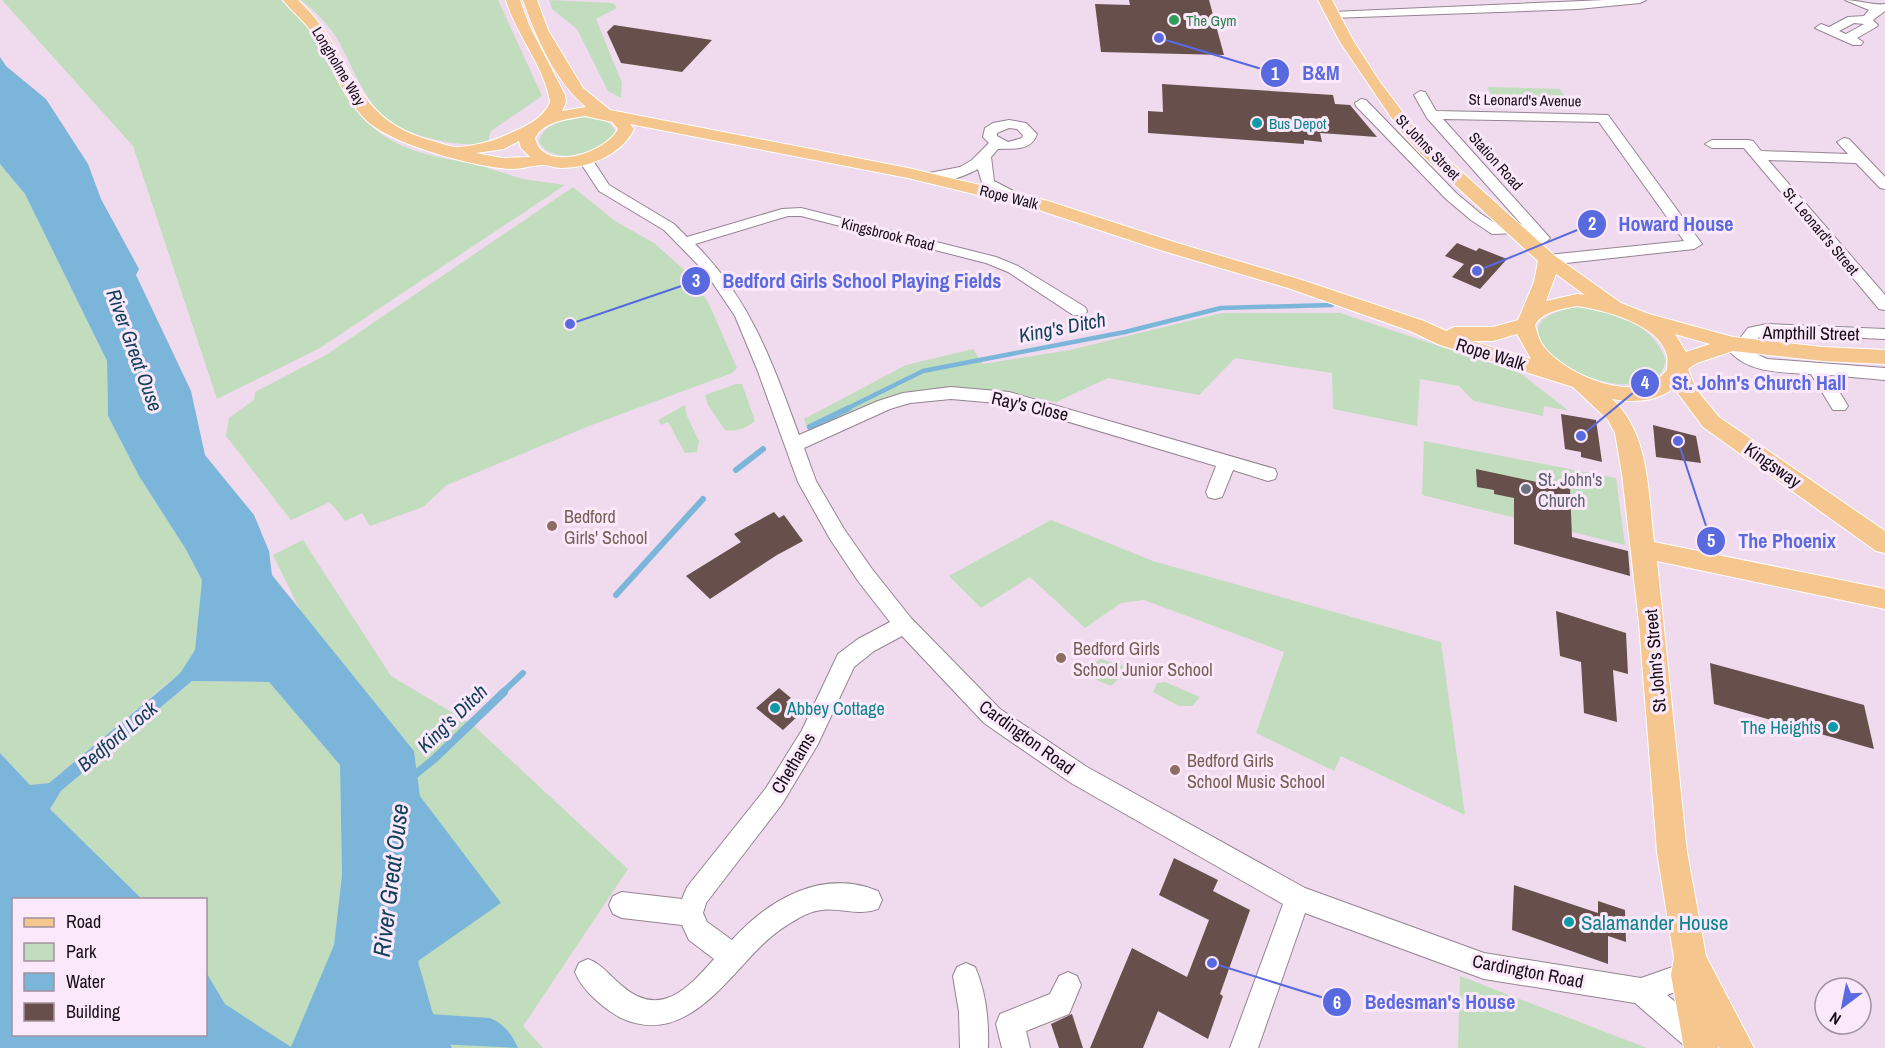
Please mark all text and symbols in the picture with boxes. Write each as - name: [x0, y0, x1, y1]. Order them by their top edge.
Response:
- place label: The Gym: [1186, 10, 1237, 31]
- marker: The Gym: [1167, 13, 1181, 27]
- street label: Longholme Way: [307, 23, 371, 110]
- callout: B&M: [1260, 54, 1352, 92]
- text: B&M: [1302, 59, 1340, 86]
- text: 1: [1271, 61, 1280, 86]
- street label: St Leonard's Avenue: [1468, 89, 1582, 111]
- street label: St Johns Street: [1391, 109, 1465, 185]
- place label: Bus Depot: [1269, 113, 1327, 134]
- marker: Bus Depot: [1250, 116, 1264, 130]
- street label: Station Road: [1464, 127, 1528, 195]
- street label: Rope Walk: [977, 180, 1041, 215]
- street label: St. Leonard's Street: [1778, 183, 1864, 280]
- callout: Howard House: [1577, 205, 1746, 243]
- text: Howard House: [1619, 210, 1733, 237]
- text: 2: [1588, 211, 1596, 236]
- street label: Kingsbrook Road: [839, 212, 937, 256]
- callout: Bedford Girls School Playing Fields: [681, 262, 1014, 300]
- text: Bedford Girls School Playing Fields: [723, 267, 1001, 294]
- text: 3: [692, 268, 700, 293]
- water label: River Great Ouse: [100, 285, 170, 415]
- water label: King's Ditch: [1016, 305, 1108, 349]
- street label: Ampthill Street: [1761, 320, 1860, 346]
- street label: Rope Walk: [1453, 332, 1530, 377]
- callout: St. John's Church Hall: [1630, 364, 1858, 402]
- text: St. John's Church Hall: [1672, 369, 1846, 396]
- text: 4: [1641, 370, 1650, 395]
- street label: Ray's Close: [989, 385, 1071, 427]
- street label: Kingsway: [1740, 436, 1807, 494]
- place label: St. John's Church: [1538, 467, 1602, 513]
- marker: St. John's Church: [1519, 482, 1533, 496]
- place label: Bedford Girls' School: [564, 504, 647, 550]
- marker: Bedford Girls' School: [545, 519, 559, 533]
- callout: The Phoenix: [1696, 522, 1847, 560]
- text: The Phoenix: [1738, 527, 1837, 554]
- text: 5: [1707, 528, 1715, 553]
- street label: St John's Street: [1638, 608, 1672, 714]
- place label: Bedford Girls School Junior School: [1073, 636, 1212, 682]
- marker: Bedford Girls School Junior School: [1054, 651, 1068, 665]
- water label: King's Ditch: [411, 678, 493, 758]
- water label: Bedford Lock: [71, 694, 163, 777]
- street label: Cardington Road: [974, 694, 1080, 780]
- place label: Abbey Cottage: [786, 696, 885, 721]
- marker: Abbey Cottage: [768, 701, 782, 715]
- place label: The Heights: [1741, 715, 1821, 740]
- marker: The Heights: [1826, 720, 1840, 734]
- street label: Chethams: [765, 728, 821, 798]
- place label: Bedford Girls School Music School: [1187, 748, 1325, 794]
- marker: Bedford Girls School Music School: [1168, 763, 1182, 777]
- water label: River Great Ouse: [365, 801, 415, 958]
- legend: [12, 898, 207, 1036]
- place label: Salamander House: [1581, 908, 1728, 937]
- text: Road: [66, 909, 101, 934]
- marker: Salamander House: [1562, 915, 1576, 929]
- text: Park: [66, 939, 97, 964]
- street label: Cardington Road: [1470, 948, 1586, 994]
- text: Water: [66, 969, 105, 994]
- north arrow: [1813, 976, 1873, 1036]
- callout: Bedesman's House: [1322, 983, 1527, 1021]
- text: Bedesman's House: [1365, 988, 1515, 1015]
- text: 6: [1333, 990, 1341, 1015]
- text: Building: [66, 999, 121, 1024]
- text: N: [1825, 1007, 1845, 1031]

